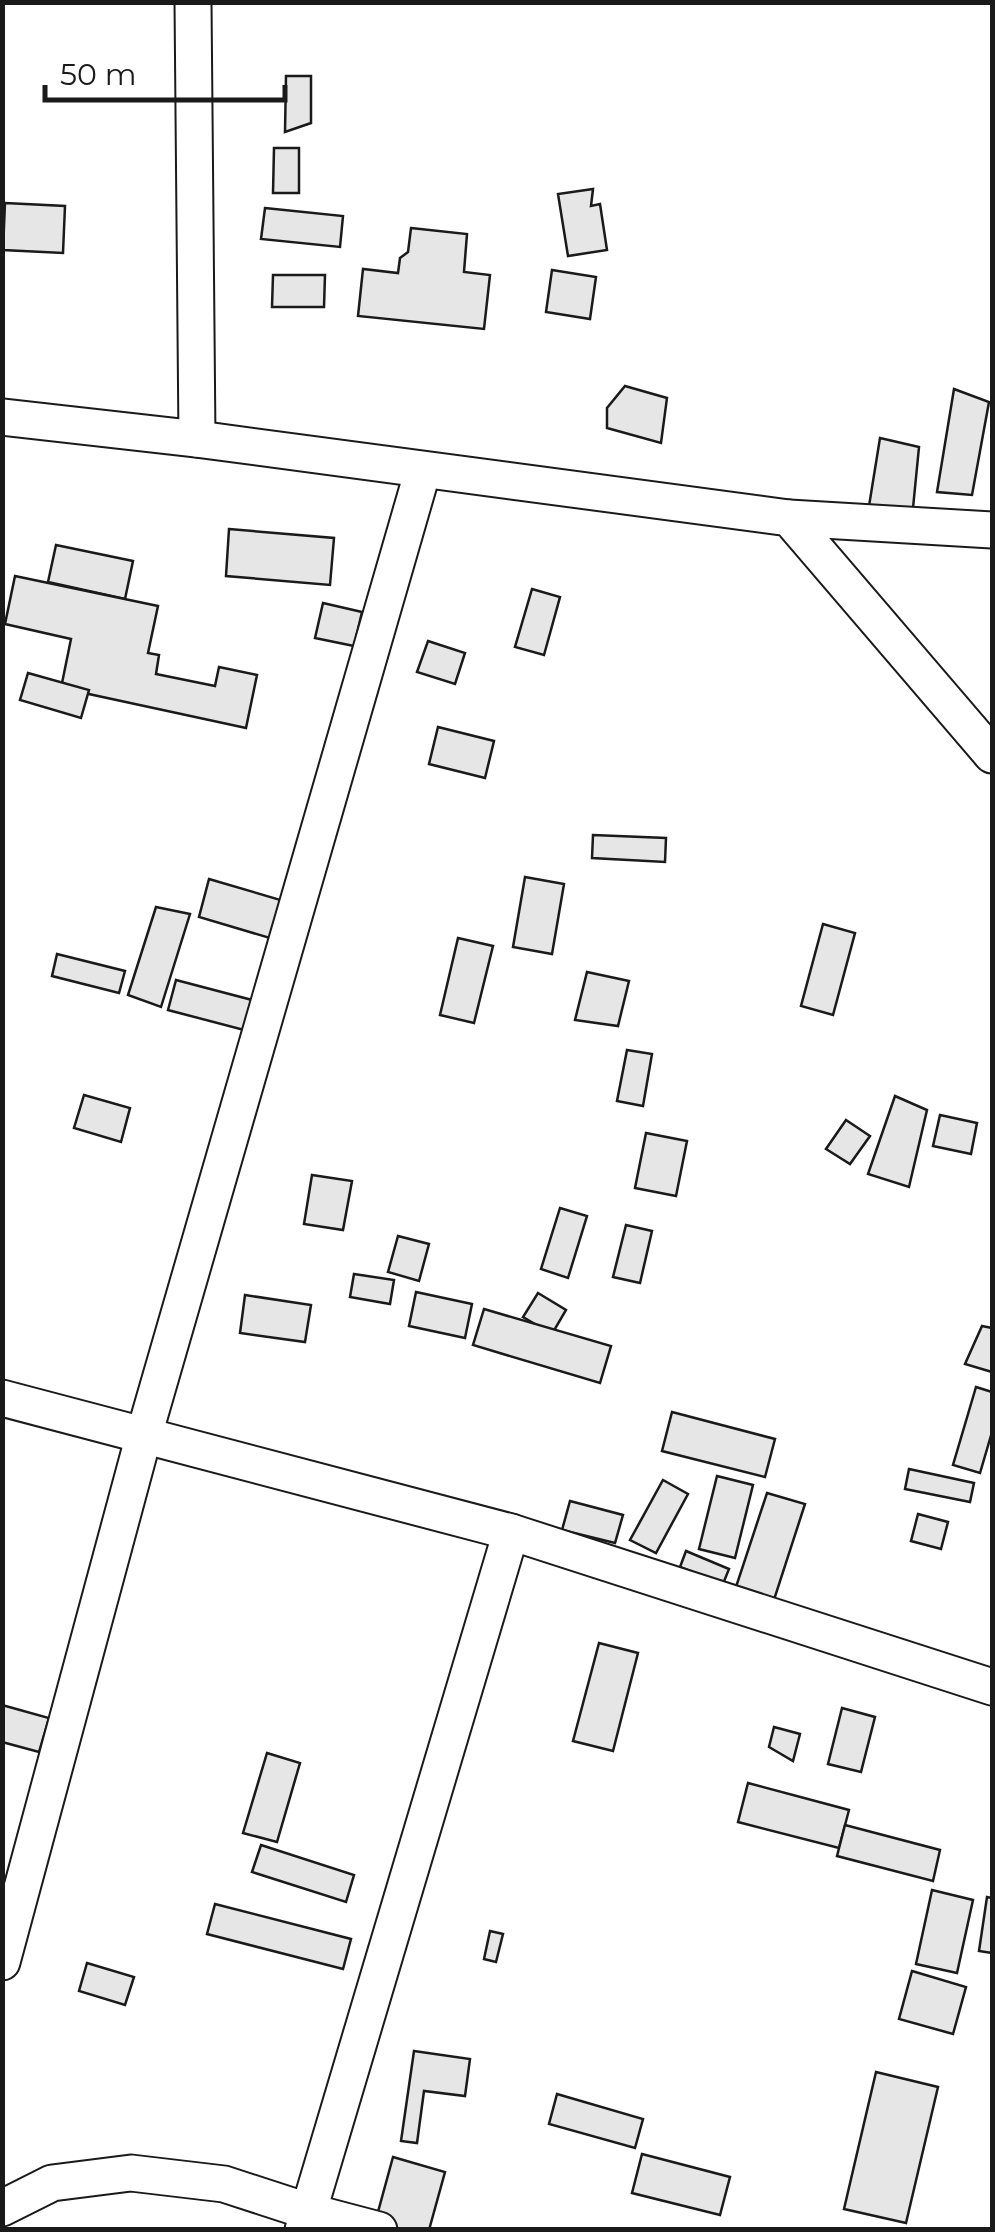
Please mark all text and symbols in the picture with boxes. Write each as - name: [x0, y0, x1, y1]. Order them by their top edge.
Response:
- scale bar: [45, 40, 285, 102]
- text: 50 m: [60, 56, 137, 93]

